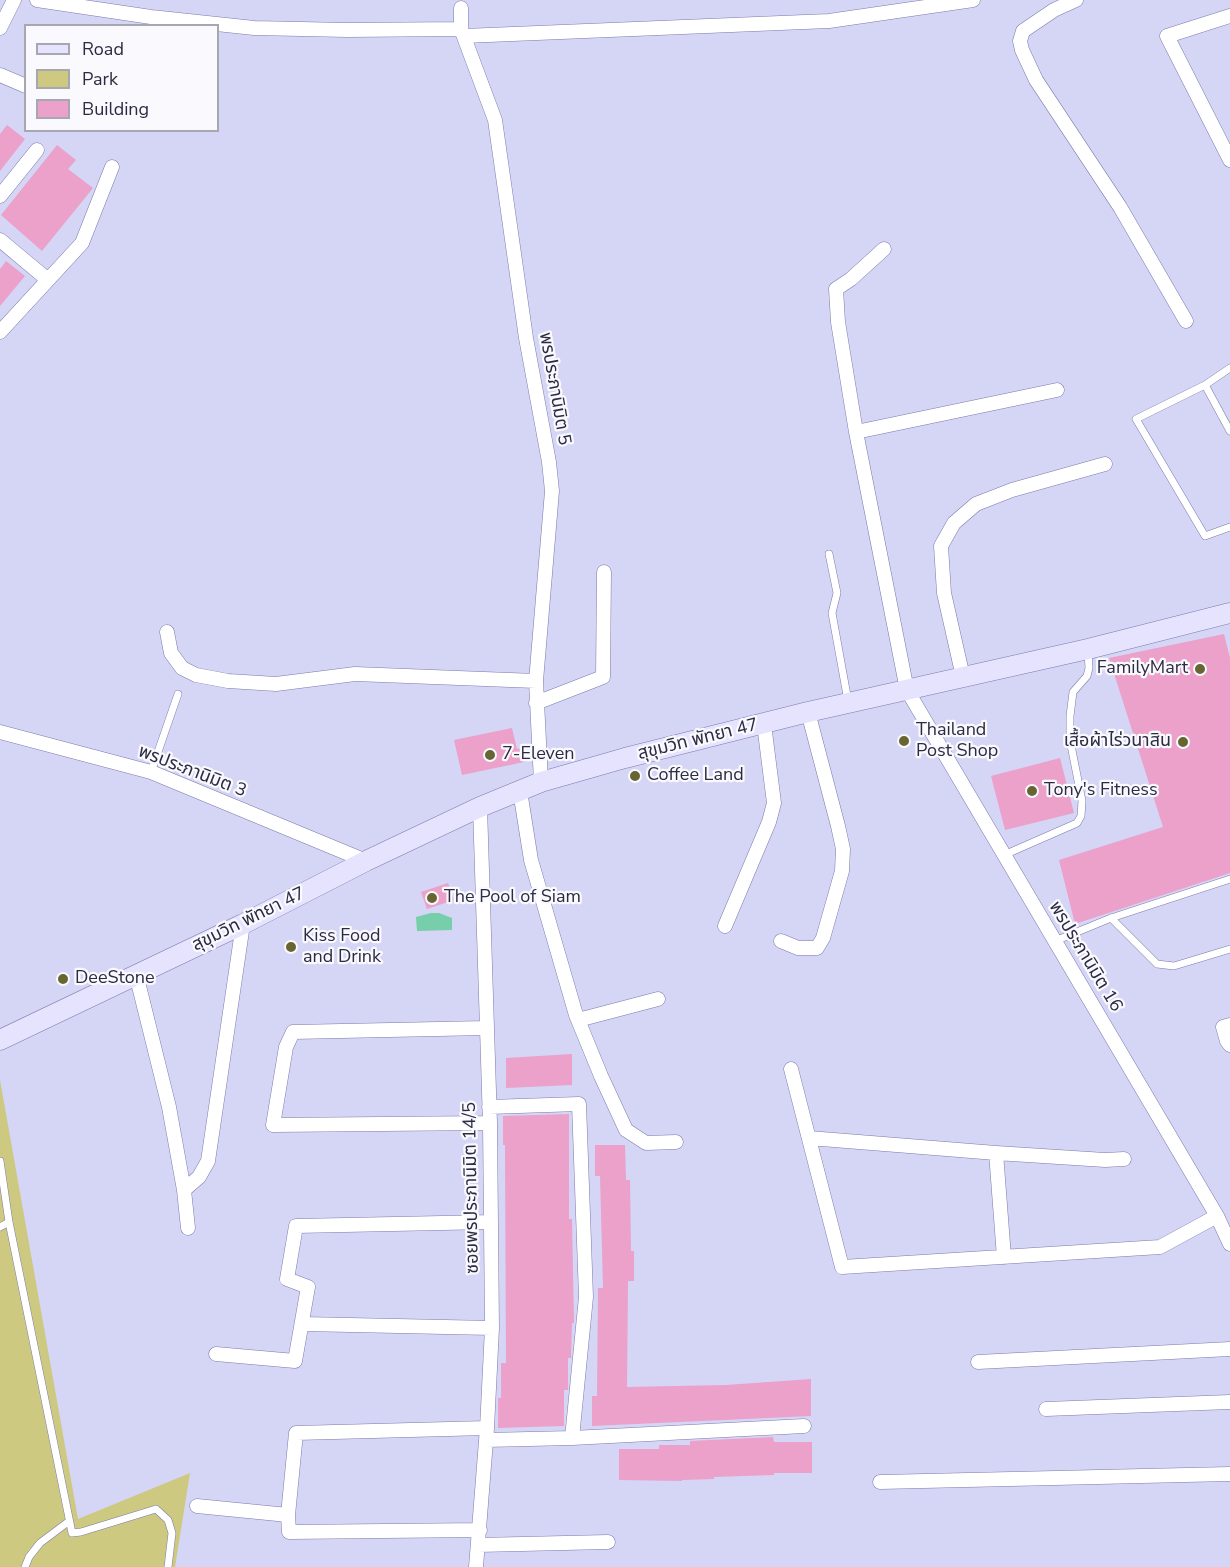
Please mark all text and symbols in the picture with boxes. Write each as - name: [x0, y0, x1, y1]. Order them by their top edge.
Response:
- legend: [24, 24, 219, 132]
- text: Road: [82, 37, 124, 61]
- text: Park: [82, 67, 118, 91]
- text: Building: [82, 97, 149, 121]
- street label: พรประภานิมิต 5: [533, 331, 575, 447]
- place label: FamilyMart: [1097, 658, 1188, 680]
- marker: FamilyMart: [1193, 662, 1207, 676]
- street label: สุขุมวิท พัทยา 47: [636, 715, 760, 765]
- place label: Thailand Post Shop: [916, 720, 998, 762]
- place label: เสื้อผ้าไร่วนาสิน: [1064, 731, 1171, 753]
- marker: Thailand Post Shop: [897, 734, 911, 748]
- marker: เสื้อผ้าไร่วนาสิน: [1176, 735, 1190, 749]
- street label: พรประภานิมิต 3: [135, 741, 249, 803]
- place label: 7-Eleven: [502, 744, 575, 766]
- marker: 7-Eleven: [483, 748, 497, 762]
- place label: Coffee Land: [647, 765, 744, 787]
- marker: Coffee Land: [628, 769, 642, 783]
- place label: Tony's Fitness: [1044, 780, 1158, 802]
- marker: Tony's Fitness: [1025, 784, 1039, 798]
- street label: สุขุมวิท พัทยา 47: [189, 883, 309, 957]
- place label: The Pool of Siam: [444, 887, 581, 909]
- marker: The Pool of Siam: [425, 891, 439, 905]
- street label: พรประภานิมิต 16: [1044, 898, 1126, 1016]
- place label: Kiss Food and Drink: [303, 926, 381, 968]
- marker: Kiss Food and Drink: [284, 940, 298, 954]
- place label: DeeStone: [75, 968, 155, 990]
- marker: DeeStone: [56, 972, 70, 986]
- street label: ซอยพรประภานิมิต 14/5: [460, 1102, 484, 1274]

